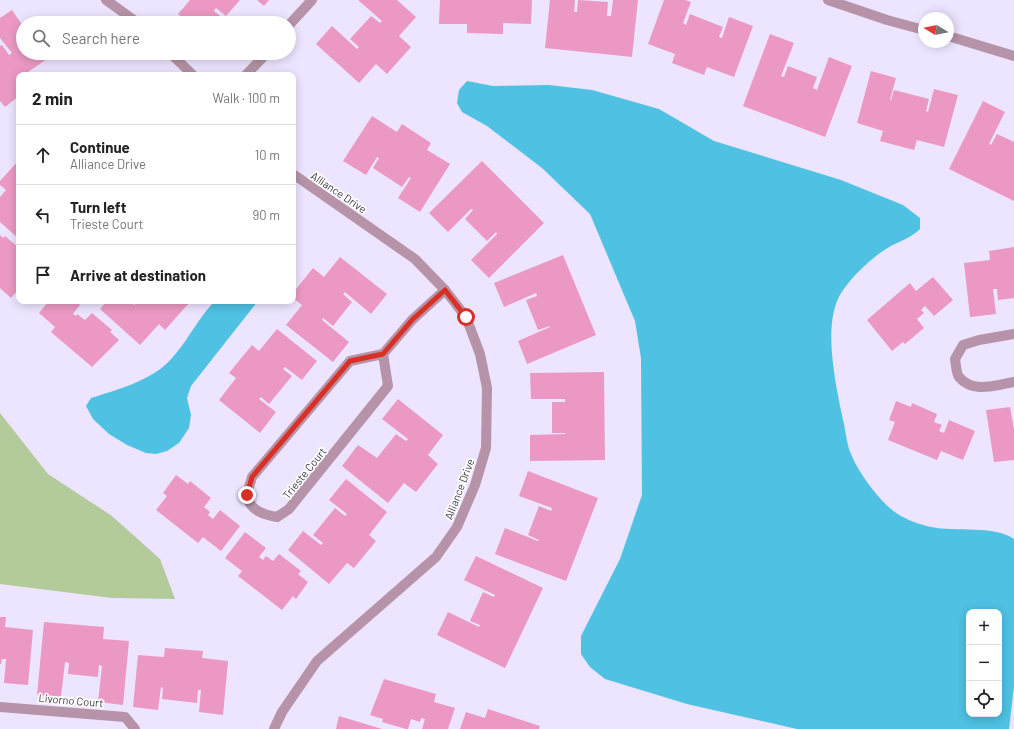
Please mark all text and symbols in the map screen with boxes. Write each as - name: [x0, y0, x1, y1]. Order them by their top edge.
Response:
- north arrow: [918, 12, 954, 48]
- search box: [16, 16, 296, 60]
- icon: search: [30, 27, 52, 49]
- text: Search here: [62, 29, 140, 47]
- text: 2 min: [32, 88, 73, 108]
- text: Walk · 100 m: [213, 90, 280, 106]
- text: Continue: [70, 138, 130, 156]
- icon: ahead: [32, 144, 54, 166]
- text: 10 m: [255, 147, 280, 163]
- text: Alliance Drive: [70, 156, 146, 172]
- street label: Alliance Drive: [309, 169, 369, 215]
- text: Turn left: [70, 198, 126, 216]
- icon: left: [32, 204, 54, 226]
- text: 90 m: [253, 207, 280, 223]
- text: Trieste Court: [70, 216, 143, 232]
- icon: arrive: [32, 264, 54, 286]
- text: Arrive at destination: [70, 266, 206, 284]
- route start: [457, 308, 475, 326]
- street label: Trieste Court: [279, 445, 329, 501]
- street label: Alliance Drive: [441, 457, 477, 521]
- route end: [238, 486, 256, 504]
- map controls: [966, 609, 1002, 717]
- button: +: [966, 609, 1002, 645]
- button: −: [966, 645, 1002, 681]
- button: locate: [966, 681, 1002, 717]
- street label: Livorno Court: [38, 691, 104, 709]

